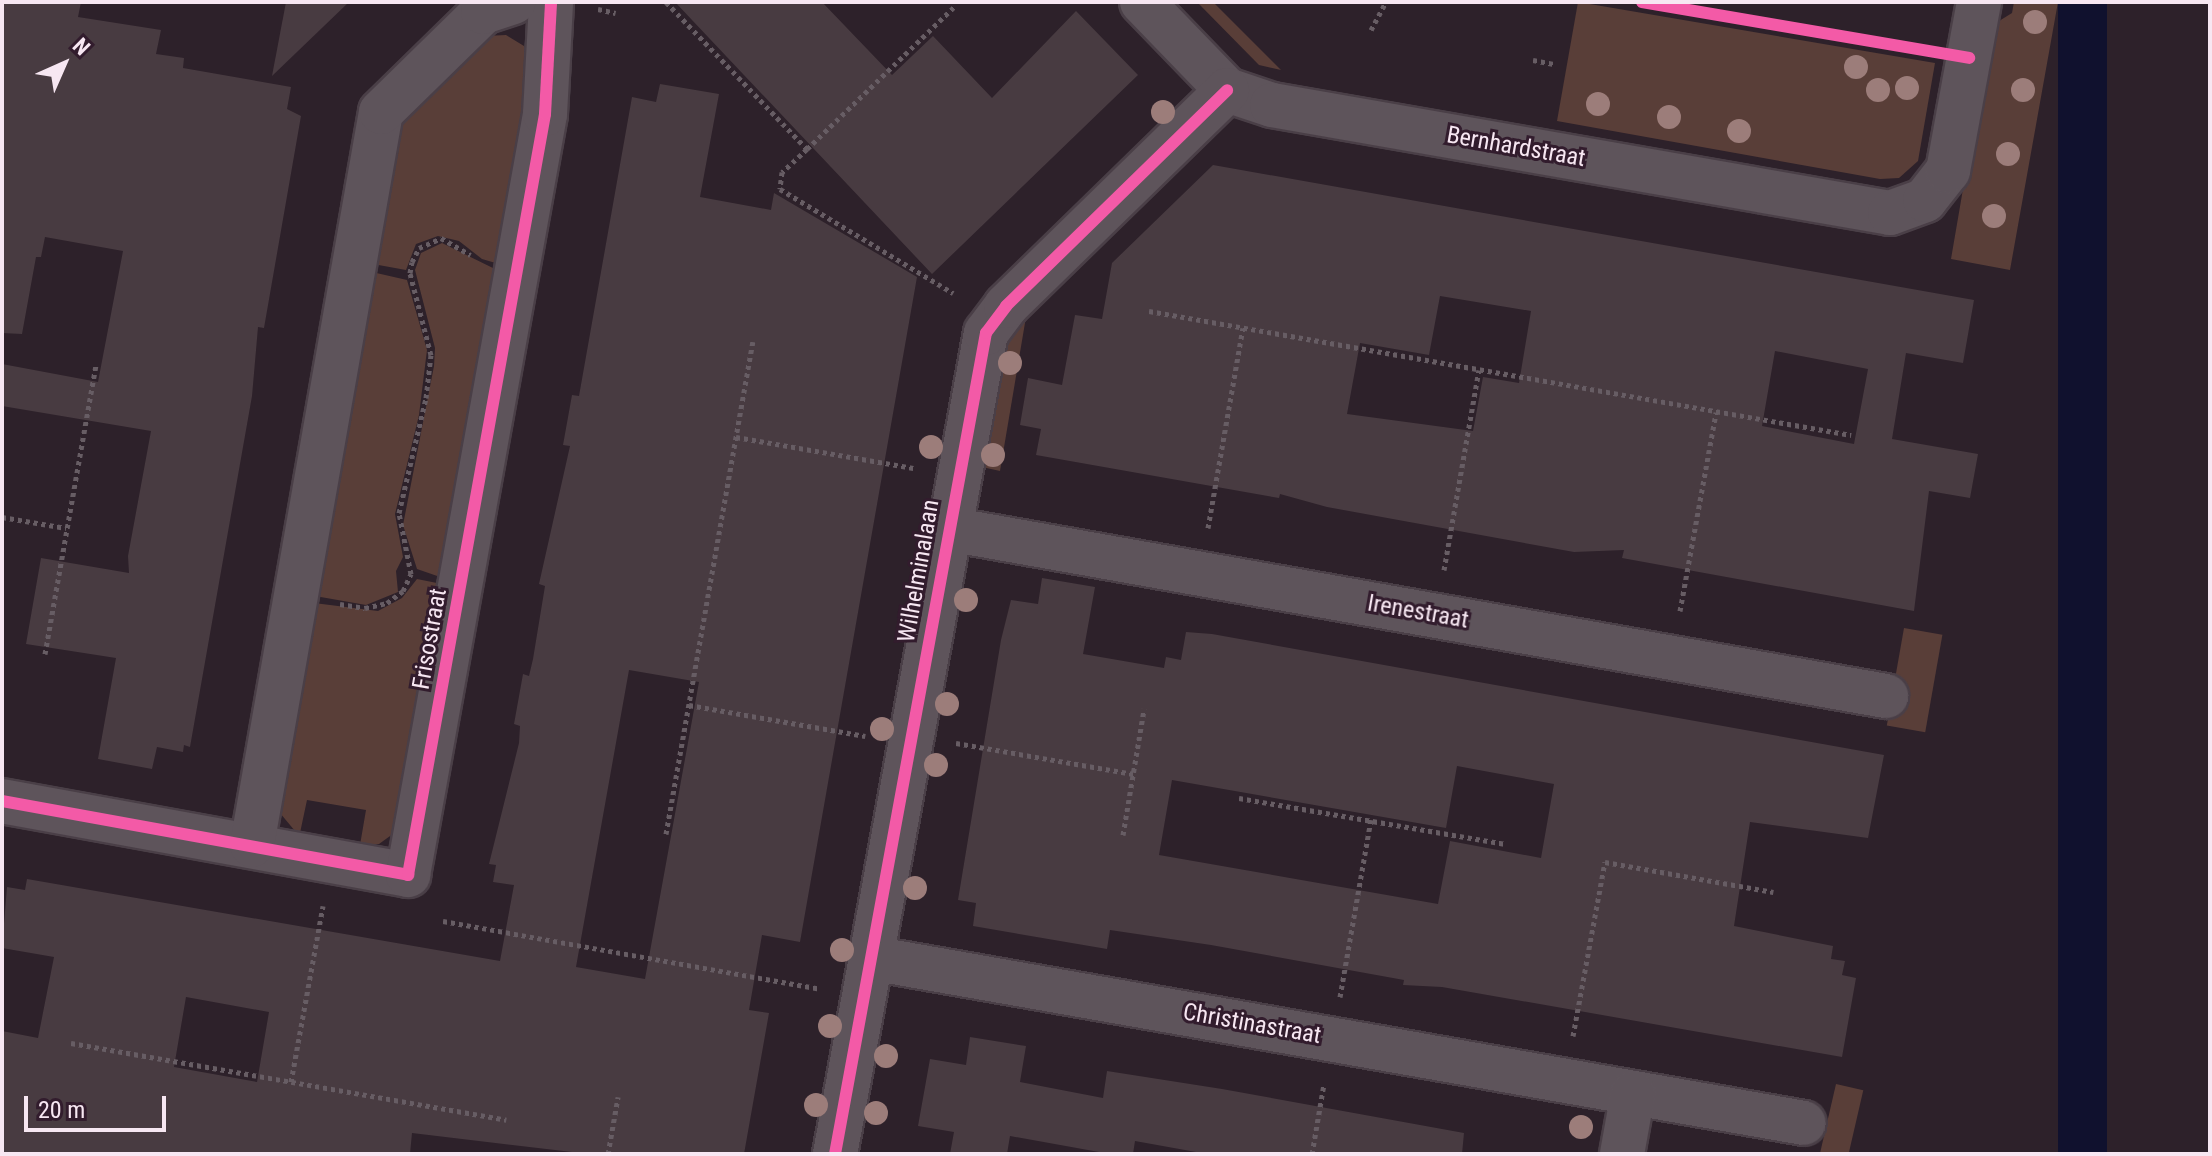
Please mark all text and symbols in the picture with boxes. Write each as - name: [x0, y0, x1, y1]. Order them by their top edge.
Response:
- north arrow: [24, 24, 104, 104]
- text: N: [68, 33, 95, 60]
- street label: Bernhardstraat: [1444, 121, 1588, 173]
- street label: Wilhelminalaan: [892, 497, 946, 645]
- street label: Frisostraat: [407, 586, 453, 692]
- street label: Irenestraat: [1365, 589, 1471, 635]
- street label: Christinastraat: [1181, 998, 1323, 1050]
- scale bar: [28, 1080, 170, 1130]
- text: 20 m: [38, 1096, 85, 1124]

